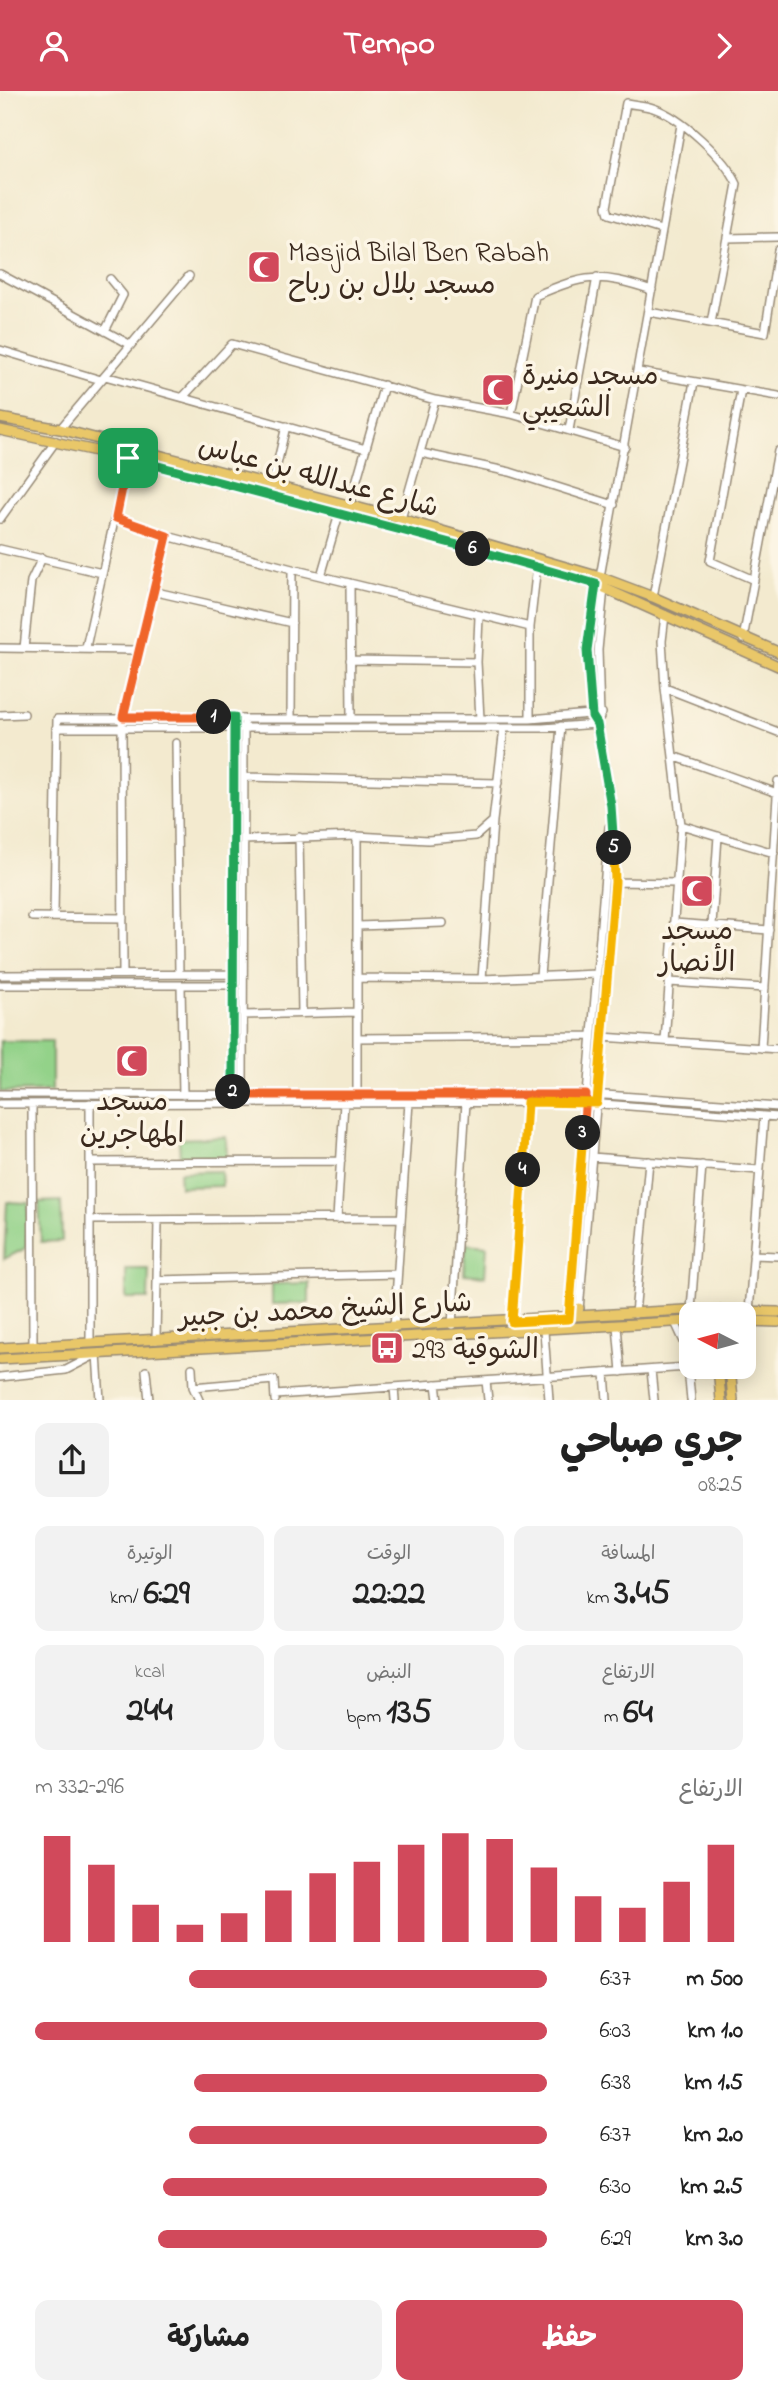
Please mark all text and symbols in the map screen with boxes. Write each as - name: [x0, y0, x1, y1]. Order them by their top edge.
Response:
- text: Tempo: [343, 22, 435, 69]
- icon: person: [35, 27, 73, 65]
- icon: forward: [705, 27, 743, 65]
- place label: Masjid Bilal Ben Rabah مسجد بلال بن رباح: [288, 234, 549, 307]
- mosque icon: Masjid Bilal Ben Rabah مسجد بلال بن رباح: [245, 248, 283, 286]
- place label: مسجد منيرة الشعيبي: [522, 357, 659, 431]
- mosque icon: مسجد منيرة الشعيبي: [479, 371, 517, 409]
- street label: شارع عبدالله بن عباس: [193, 427, 443, 530]
- pin: [98, 428, 158, 488]
- icon: arrive: [109, 439, 147, 477]
- pin: 6: [456, 531, 490, 567]
- text: 6: [468, 535, 477, 562]
- pin: 1: [196, 699, 232, 735]
- text: 1: [210, 703, 217, 730]
- pin: 5: [596, 831, 632, 865]
- text: 5: [608, 834, 619, 861]
- mosque icon: مسجد الأنصار: [678, 872, 716, 910]
- place label: مسجد الأنصار: [657, 912, 735, 985]
- mosque icon: مسجد المهاجرين: [113, 1042, 151, 1080]
- pin: 2: [216, 1075, 250, 1109]
- text: 2: [228, 1078, 237, 1105]
- place label: مسجد المهاجرين: [80, 1083, 184, 1156]
- pin: 3: [566, 1115, 600, 1151]
- text: 3: [579, 1119, 586, 1146]
- pin: 4: [505, 1153, 540, 1187]
- text: 4: [519, 1156, 526, 1183]
- street label: شارع الشيخ محمد بن جبير: [175, 1283, 473, 1340]
- north arrow: [679, 1302, 756, 1379]
- map controls: [679, 1302, 756, 1379]
- bus stop icon: الشوقية 293: [368, 1329, 406, 1367]
- place label: الشوقية 293: [412, 1331, 539, 1372]
- text: جري صباحي: [560, 1415, 743, 1471]
- button: share: [35, 1423, 109, 1497]
- text: 08:25: [698, 1469, 743, 1502]
- text: الوتيرة: [127, 1541, 173, 1568]
- text: الوقت: [367, 1541, 411, 1568]
- text: المسافة: [601, 1541, 655, 1568]
- text: 6:29: [143, 1569, 190, 1620]
- text: 22:22: [353, 1569, 425, 1620]
- text: 3.45: [614, 1569, 670, 1620]
- text: /km: [110, 1585, 143, 1612]
- text: km: [586, 1585, 614, 1612]
- text: kcal: [135, 1659, 165, 1686]
- text: النبض: [366, 1660, 412, 1687]
- text: الارتفاع: [602, 1660, 655, 1687]
- text: 244: [127, 1686, 173, 1737]
- text: 135: [386, 1688, 432, 1739]
- text: 64: [623, 1688, 653, 1739]
- text: bpm: [346, 1704, 386, 1731]
- text: m: [604, 1704, 623, 1731]
- text: 296–332 m: [35, 1771, 124, 1804]
- text: الارتفاع: [679, 1774, 743, 1807]
- text: 6:37: [600, 1963, 631, 1996]
- text: 500 m: [686, 1963, 743, 1996]
- text: 6:03: [599, 2015, 631, 2048]
- text: 1.0 km: [687, 2015, 743, 2048]
- text: 6:38: [601, 2067, 631, 2100]
- text: 1.5 km: [684, 2067, 743, 2100]
- text: 6:37: [600, 2119, 631, 2152]
- text: 2.0 km: [683, 2119, 743, 2152]
- text: 6:30: [599, 2171, 631, 2204]
- text: 2.5 km: [680, 2171, 743, 2204]
- text: 6:29: [601, 2223, 631, 2256]
- text: 3.0 km: [685, 2223, 743, 2256]
- button: مشاركة: [35, 2300, 382, 2380]
- button: حفظ: [396, 2300, 743, 2380]

